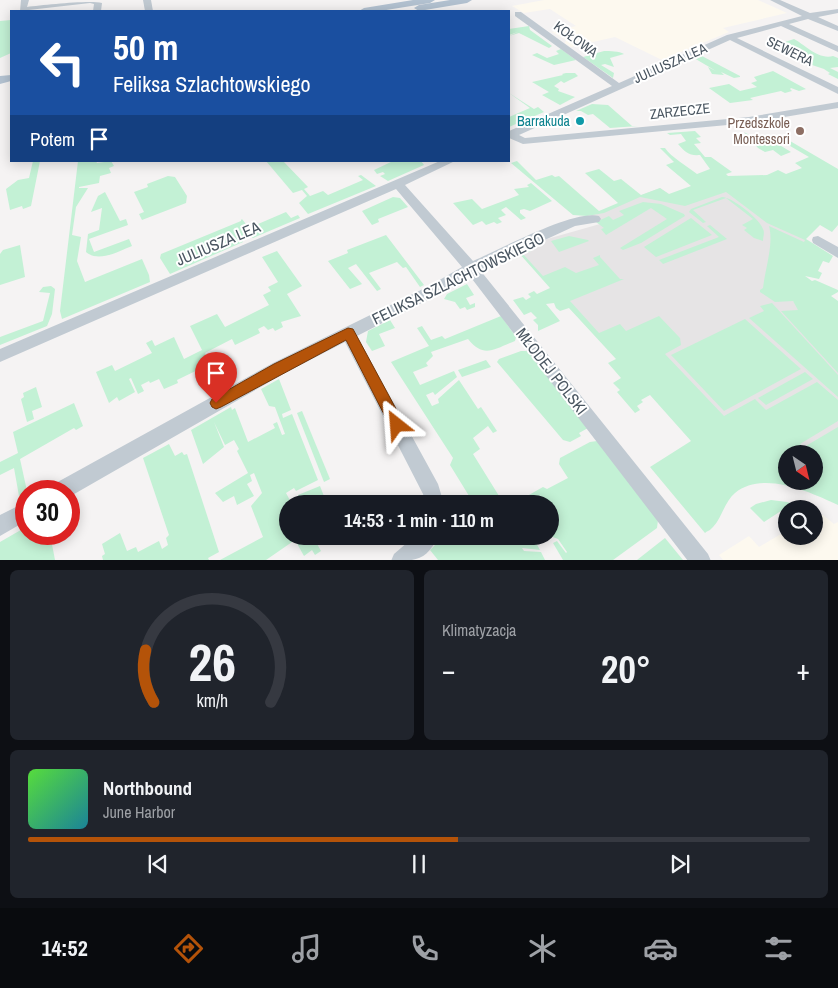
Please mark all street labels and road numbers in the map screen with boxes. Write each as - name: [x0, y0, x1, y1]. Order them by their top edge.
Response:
- street label: KOŁOWA: [550, 17, 602, 61]
- street label: SEWERA: [764, 32, 817, 70]
- street label: JULIUSZA LEA: [630, 39, 710, 87]
- street label: ZARZECZE: [649, 99, 711, 123]
- street label: JULIUSZA LEA: [172, 215, 264, 271]
- street label: FELIKSA SZLACHTOWSKIEGO: [368, 227, 548, 329]
- street label: MŁODEJ POLSKI: [511, 323, 593, 419]

